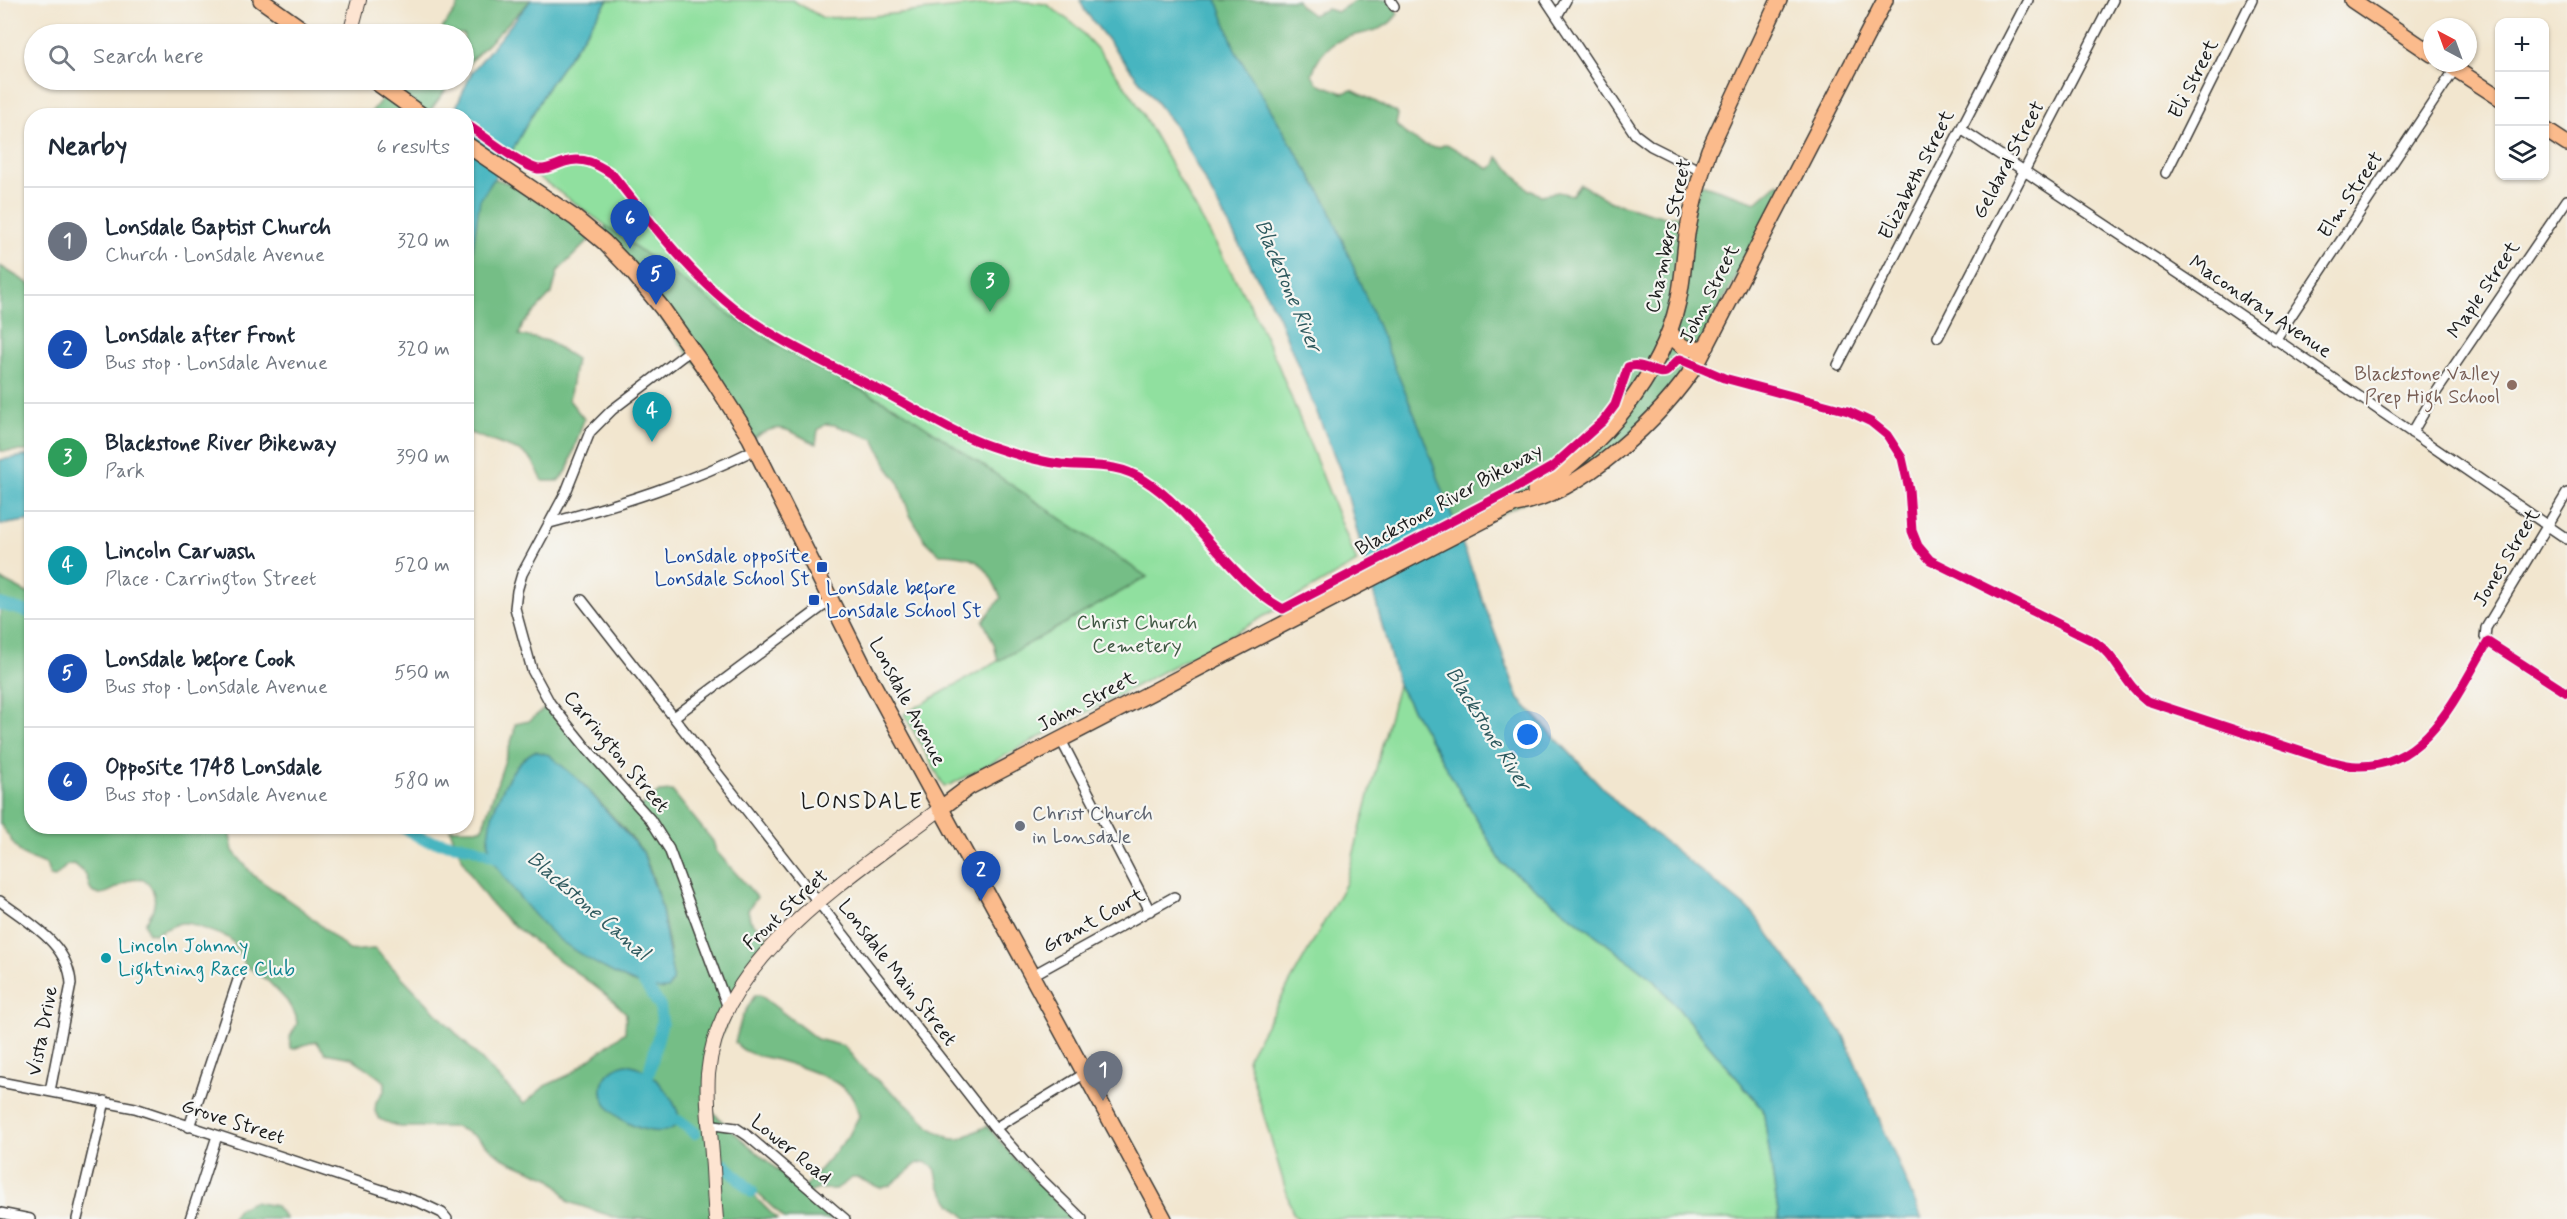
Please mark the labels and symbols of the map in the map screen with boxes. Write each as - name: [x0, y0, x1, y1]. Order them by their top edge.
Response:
- north arrow: [2423, 18, 2477, 72]
- street label: Eli Street: [2162, 34, 2226, 123]
- street label: Geldard Street: [1967, 96, 2051, 224]
- street label: Elizabeth Street: [1873, 105, 1961, 245]
- street label: Elm Street: [2312, 146, 2390, 244]
- street label: Chambers Street: [1639, 156, 1699, 316]
- pin: 6: [610, 200, 650, 249]
- water label: Blackstone River: [1248, 216, 1329, 358]
- street label: Maple Street: [2441, 236, 2527, 344]
- street label: John Street: [1674, 240, 1747, 348]
- street label: Macondray Avenue: [2183, 249, 2337, 365]
- pin: 5: [636, 256, 676, 305]
- pin: 3: [970, 262, 1010, 312]
- place label: Blackstone Valley Prep High School: [2354, 361, 2500, 413]
- marker: Blackstone Valley Prep High School: [2505, 378, 2519, 392]
- pin: 4: [632, 392, 672, 442]
- street label: Blackstone River Bikeway: [1350, 437, 1548, 563]
- street label: Jones Street: [2467, 504, 2547, 612]
- place label: Lonsdale opposite Lonsdale School St: [654, 543, 810, 593]
- marker: Lonsdale opposite Lonsdale School St: [815, 560, 829, 574]
- place label: Lonsdale before Lonsdale School St: [826, 575, 982, 625]
- marker: Lonsdale before Lonsdale School St: [807, 593, 821, 607]
- park label: Christ Church Cemetery: [1077, 610, 1197, 660]
- street label: Lonsdale Avenue: [862, 633, 952, 771]
- water label: Blackstone River: [1439, 662, 1538, 798]
- street label: John Street: [1033, 665, 1141, 739]
- street label: Carrington Street: [555, 685, 675, 820]
- your location: [1513, 720, 1542, 749]
- district label: LONSDALE: [801, 788, 923, 816]
- place label: Christ Church in Lonsdale: [1032, 801, 1153, 851]
- marker: Christ Church in Lonsdale: [1013, 819, 1027, 833]
- water label: Blackstone Canal: [521, 845, 657, 968]
- pin: 2: [962, 852, 1000, 901]
- street label: Front Street: [737, 863, 835, 957]
- street label: Grant Court: [1038, 882, 1150, 960]
- street label: Lonsdale Main Street: [831, 894, 963, 1052]
- place label: Lincoln Johnny Lightning Race Club: [118, 933, 295, 985]
- marker: Lincoln Johnny Lightning Race Club: [99, 951, 113, 965]
- street label: Vista Drive: [21, 984, 65, 1078]
- pin: 1: [1084, 1052, 1122, 1101]
- street label: Grove Street: [178, 1093, 288, 1151]
- street label: Lower Road: [745, 1109, 837, 1191]

